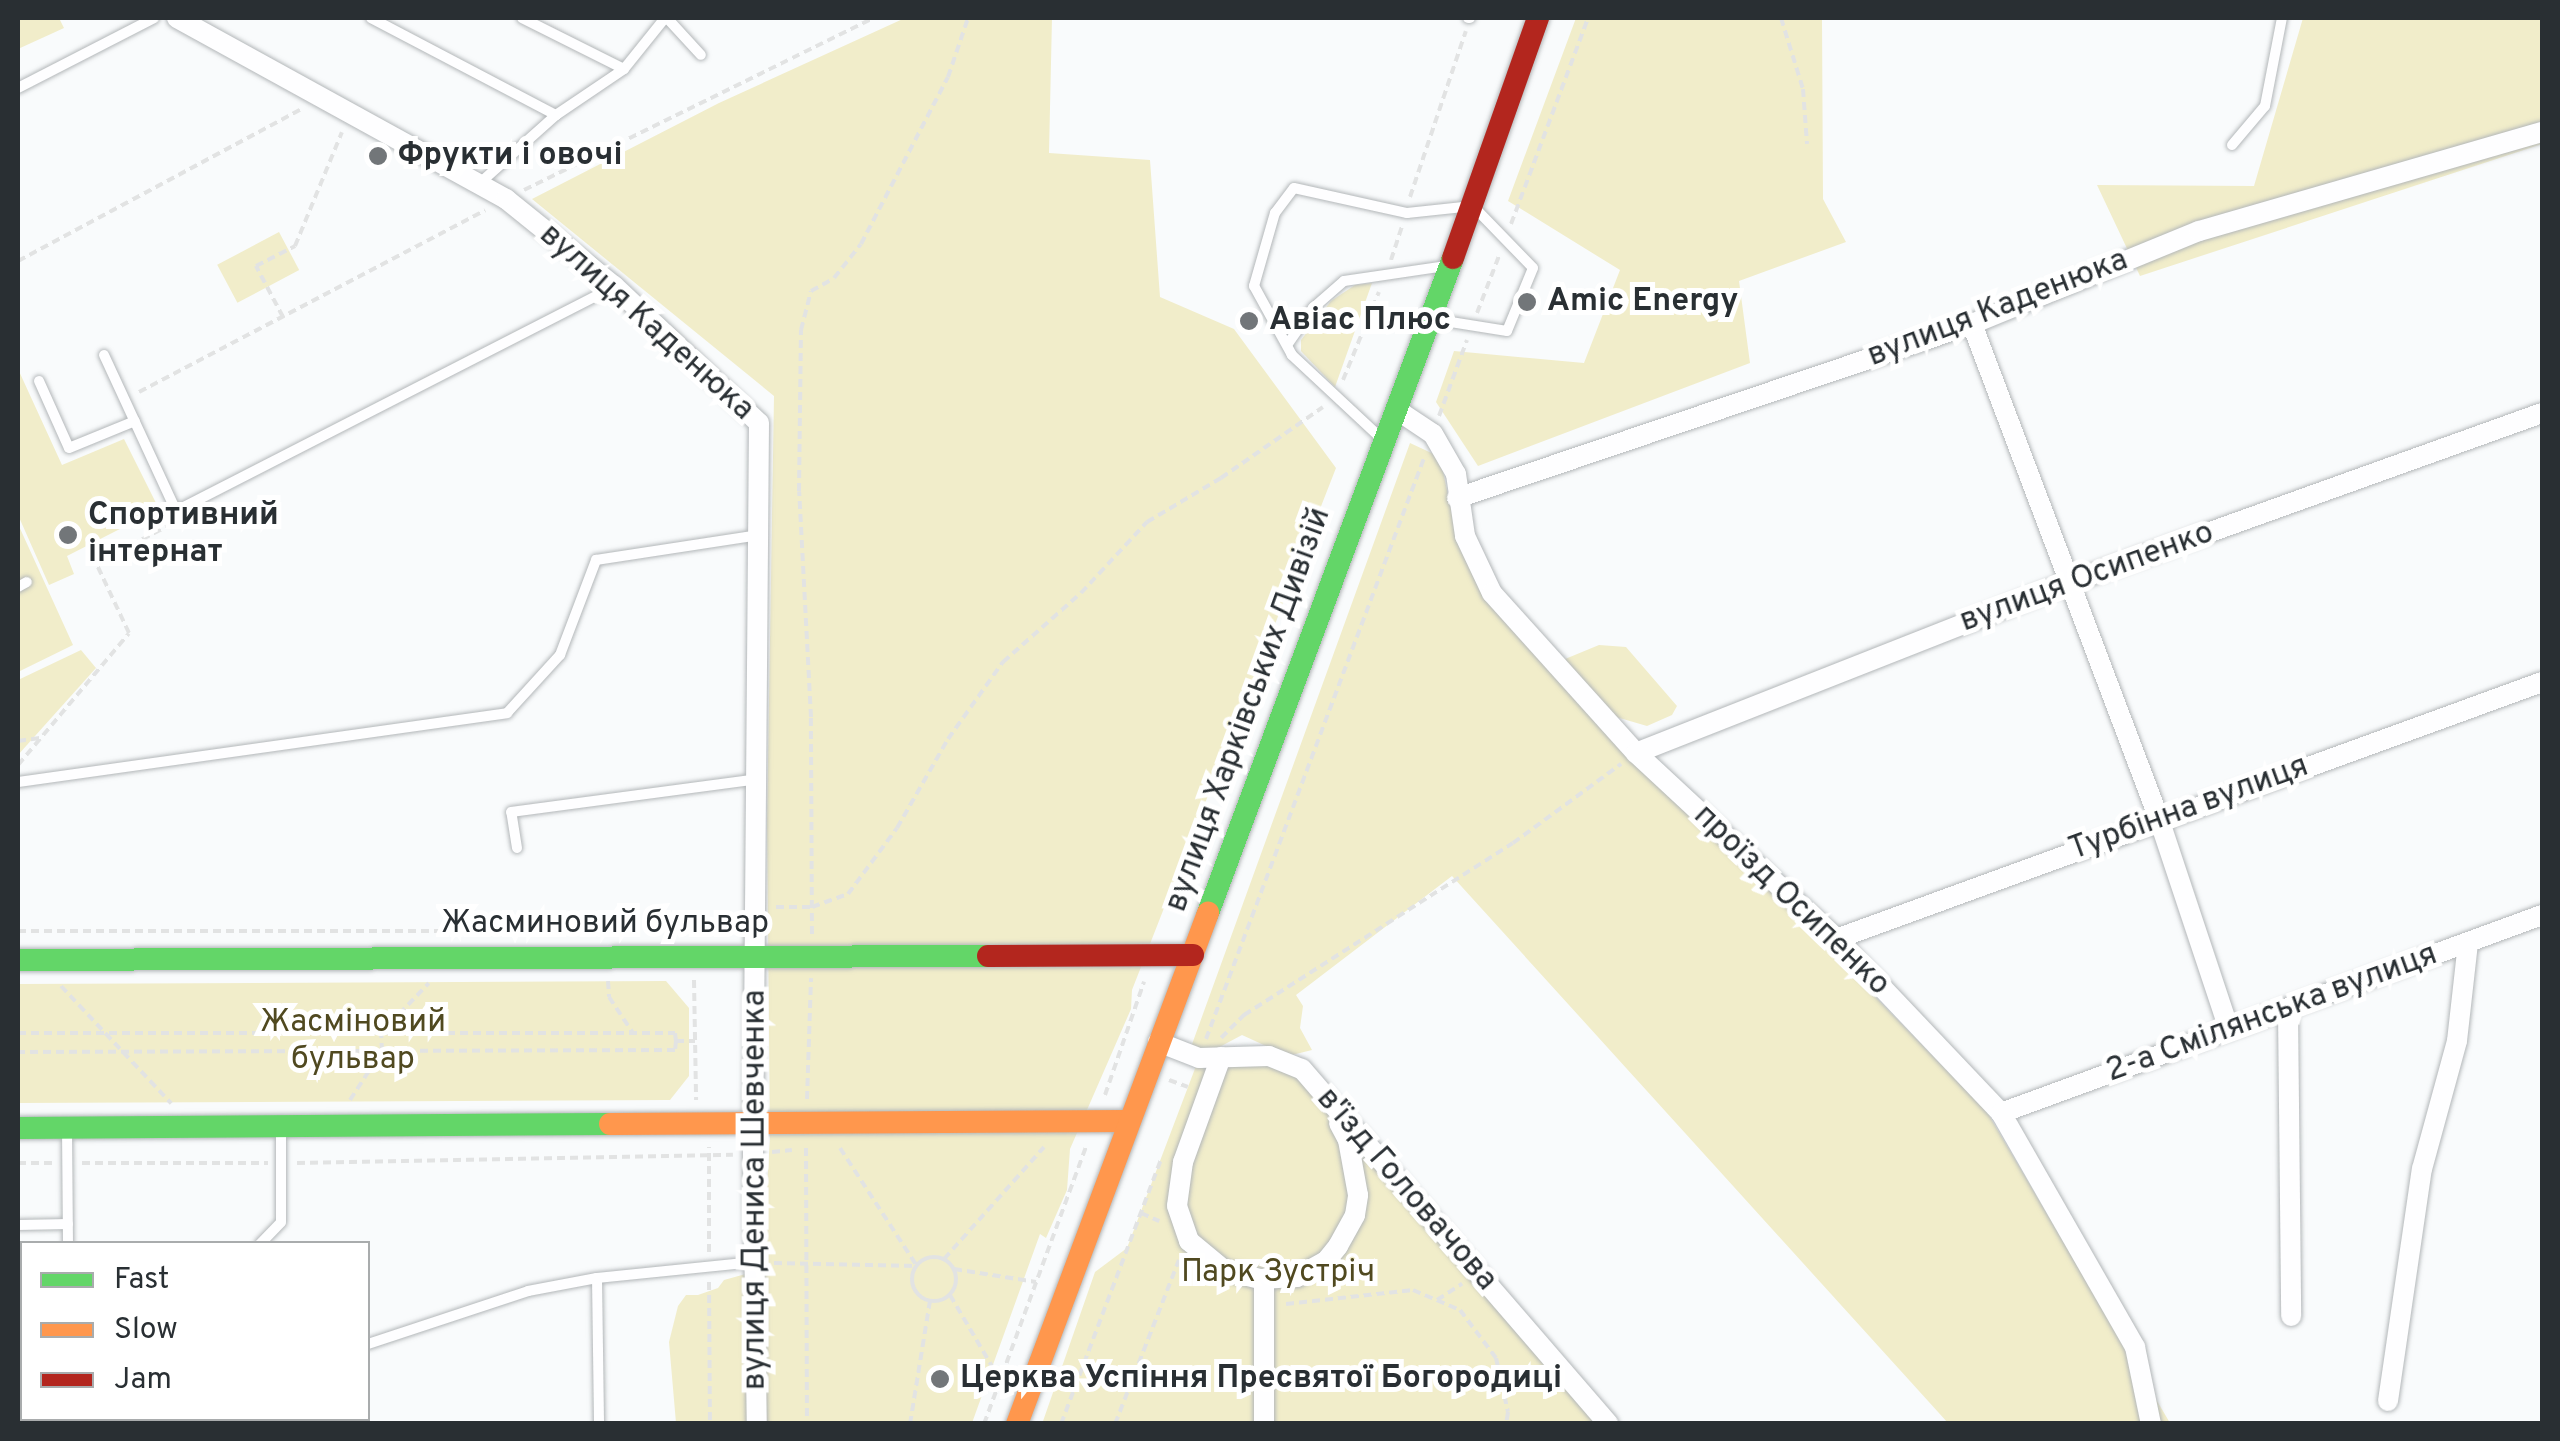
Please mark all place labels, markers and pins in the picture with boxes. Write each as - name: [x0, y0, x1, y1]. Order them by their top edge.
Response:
- place label: Фрукти і овочі: [398, 137, 623, 175]
- marker: Фрукти і овочі: [367, 145, 389, 167]
- place label: Amic Energy: [1547, 283, 1738, 321]
- marker: Amic Energy: [1516, 291, 1538, 313]
- place label: Авіас Плюс: [1269, 302, 1451, 340]
- marker: Авіас Плюс: [1238, 310, 1260, 332]
- place label: Спортивний інтернат: [88, 498, 279, 573]
- marker: Спортивний інтернат: [57, 524, 79, 546]
- place label: Церква Успіння Пресвятої Богородиці: [960, 1360, 1562, 1398]
- marker: Церква Успіння Пресвятої Богородиці: [929, 1368, 951, 1390]

